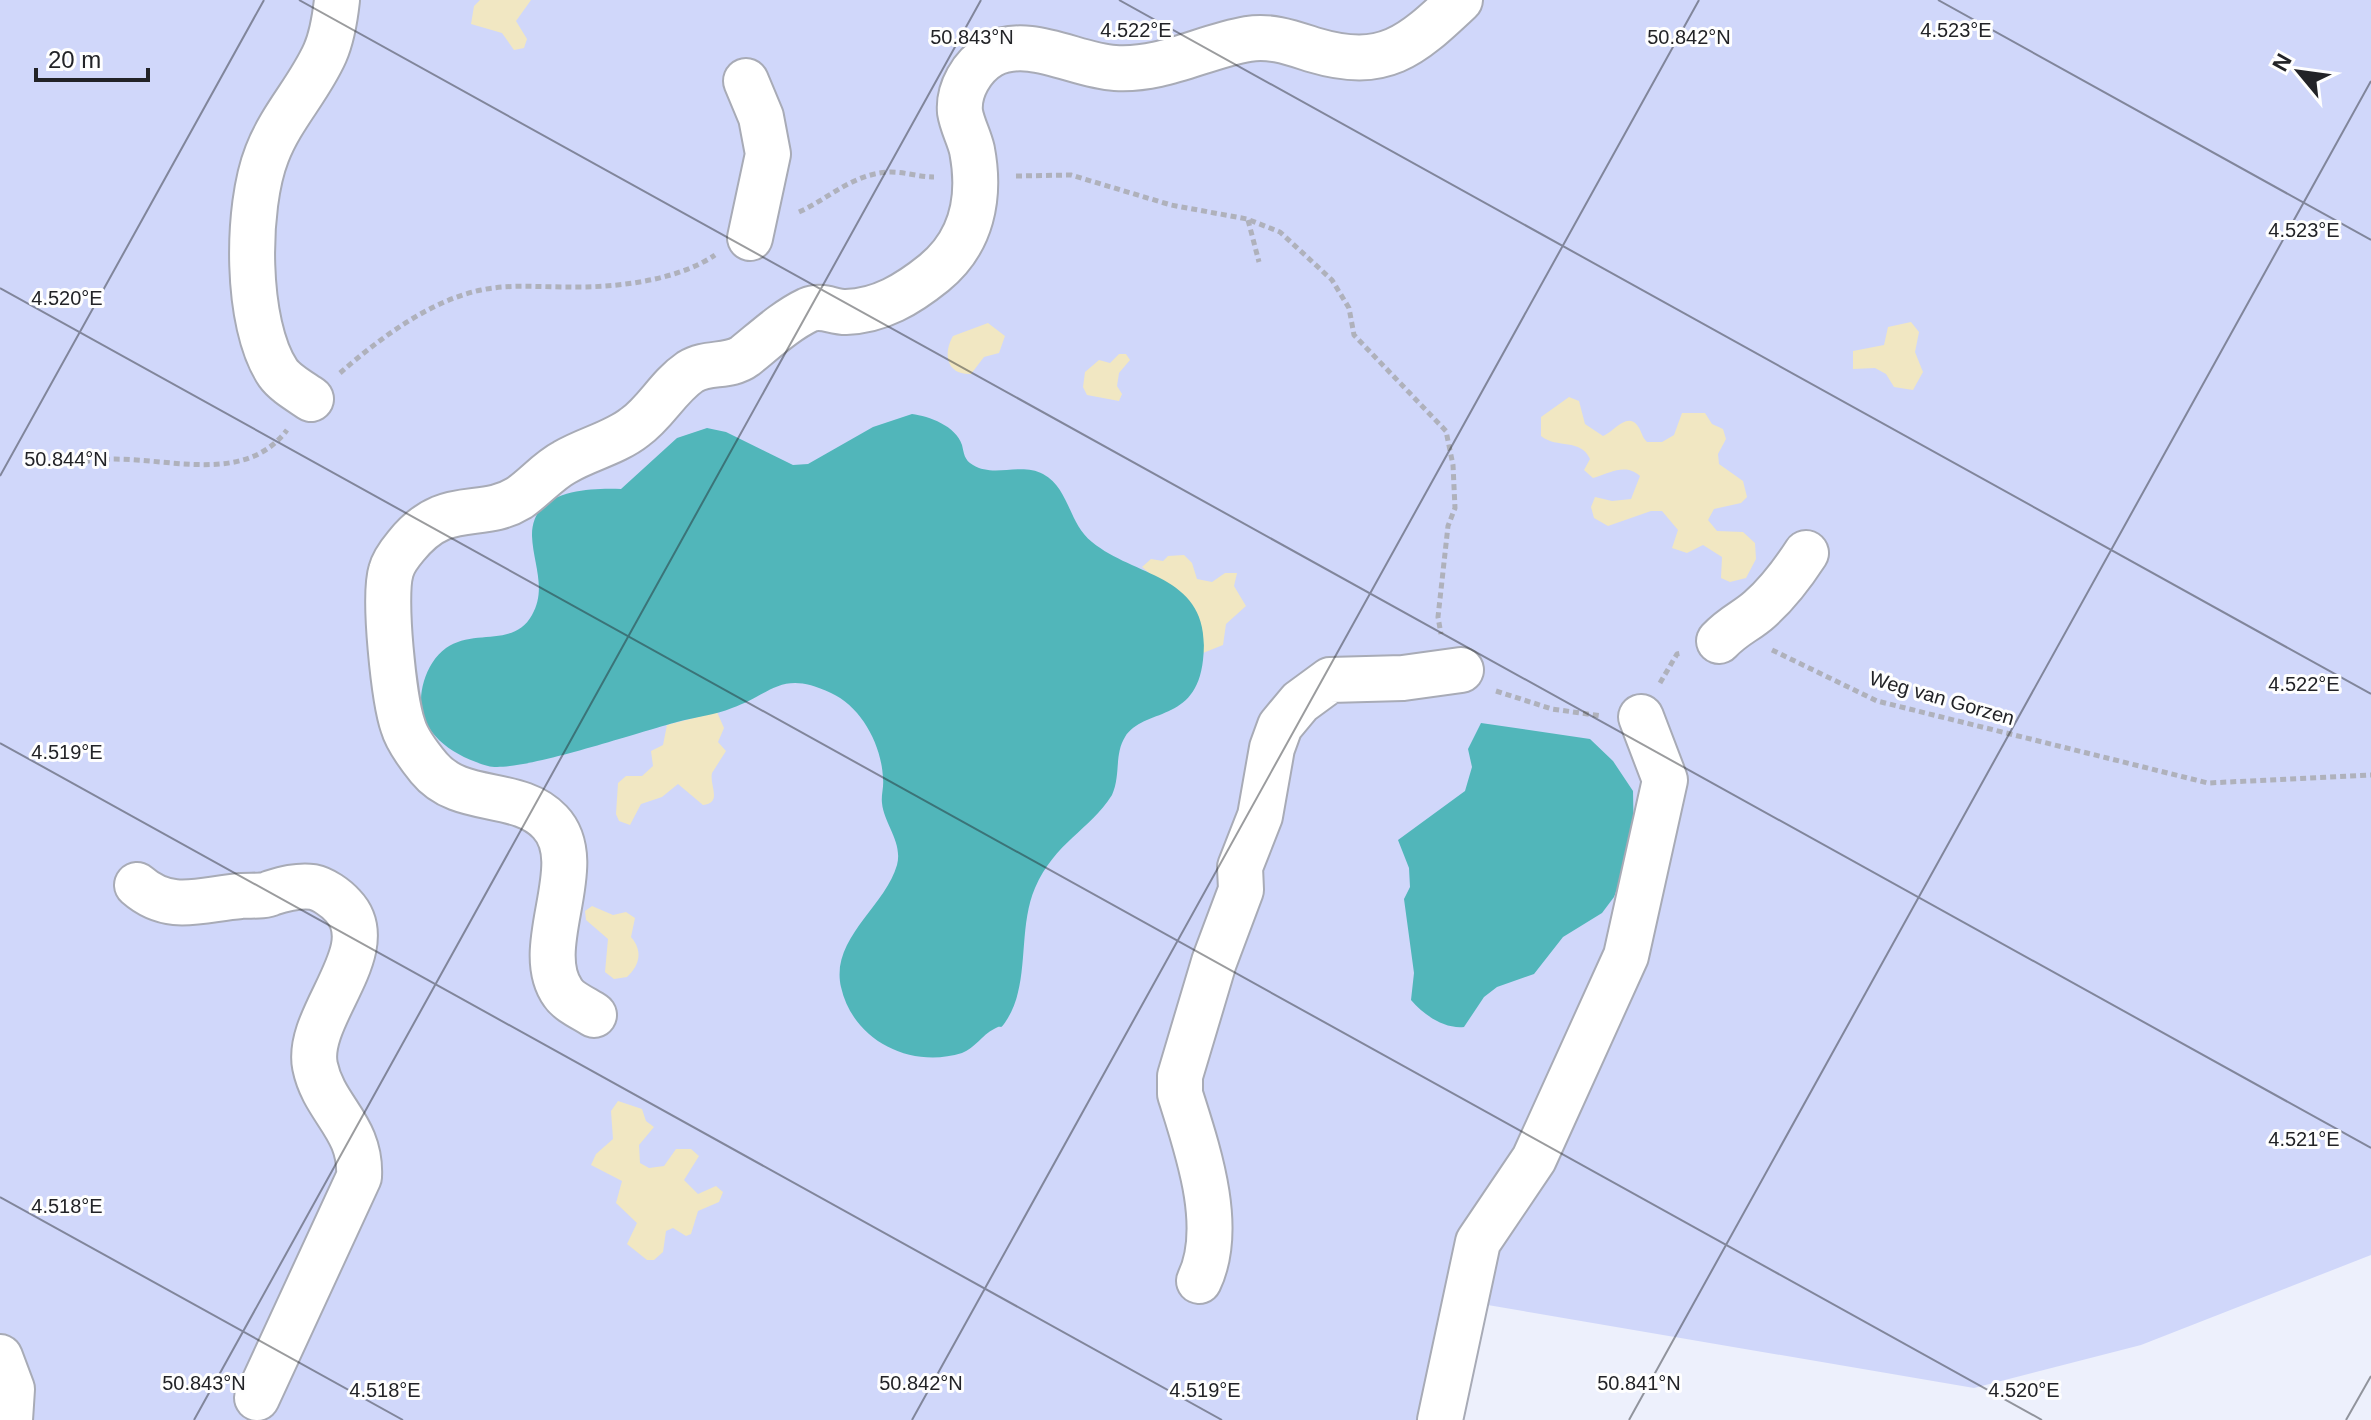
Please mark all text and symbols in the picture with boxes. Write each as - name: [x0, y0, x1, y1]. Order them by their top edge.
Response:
- text: 4.522°E: [1100, 19, 1172, 41]
- text: 4.523°E: [1920, 19, 1992, 41]
- text: 50.843°N: [930, 26, 1014, 48]
- text: 50.842°N: [1647, 26, 1731, 48]
- scale bar: [36, 32, 148, 82]
- north arrow: [2259, 32, 2339, 112]
- text: 20 m: [48, 46, 101, 73]
- text: N: [2267, 50, 2297, 76]
- text: 4.523°E: [2268, 219, 2340, 241]
- text: 4.520°E: [31, 287, 103, 309]
- text: 50.844°N: [24, 448, 108, 470]
- street label: Weg van Gorzen: [1867, 667, 2017, 729]
- text: 4.522°E: [2268, 673, 2340, 695]
- text: 4.519°E: [31, 741, 103, 763]
- text: 4.521°E: [2268, 1128, 2340, 1150]
- text: 4.518°E: [31, 1195, 103, 1217]
- text: 50.843°N: [162, 1372, 246, 1394]
- text: 50.842°N: [879, 1372, 963, 1394]
- text: 50.841°N: [1597, 1372, 1681, 1394]
- text: 4.518°E: [349, 1379, 421, 1401]
- text: 4.519°E: [1169, 1379, 1241, 1401]
- text: 4.520°E: [1988, 1379, 2060, 1401]

